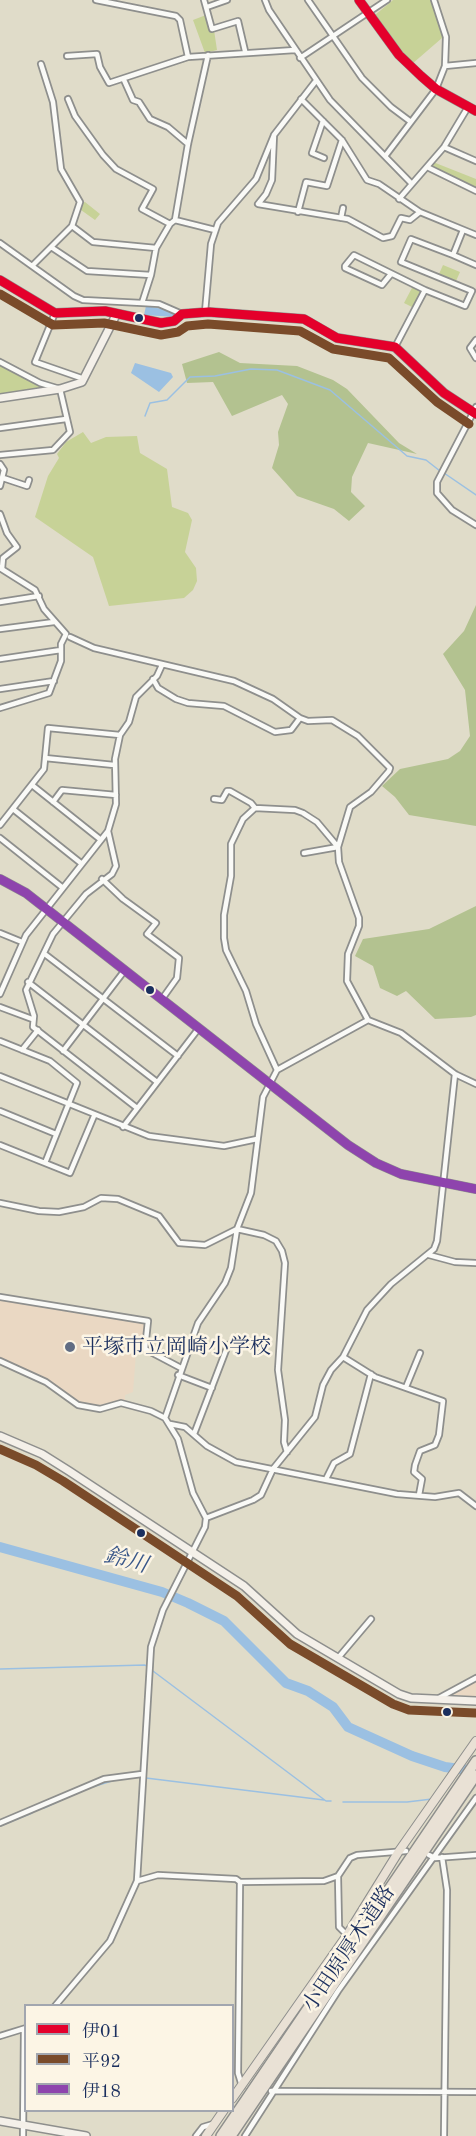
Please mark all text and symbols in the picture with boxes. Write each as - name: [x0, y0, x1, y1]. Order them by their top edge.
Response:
- unlabelled marker: [133, 312, 145, 324]
- unlabelled marker: [144, 984, 156, 996]
- place label: 平塚市立岡崎小学校: [82, 1334, 271, 1360]
- marker: 平塚市立岡崎小学校: [63, 1340, 77, 1354]
- unlabelled marker: [135, 1527, 147, 1539]
- water label: 鈴川: [101, 1543, 151, 1579]
- unlabelled marker: [441, 1706, 453, 1718]
- street label: 小田原厚木道路: [297, 1881, 401, 2017]
- legend: [24, 2004, 234, 2112]
- text: 伊01: [82, 2023, 121, 2041]
- text: 平92: [82, 2053, 121, 2071]
- text: 伊18: [82, 2083, 121, 2101]

